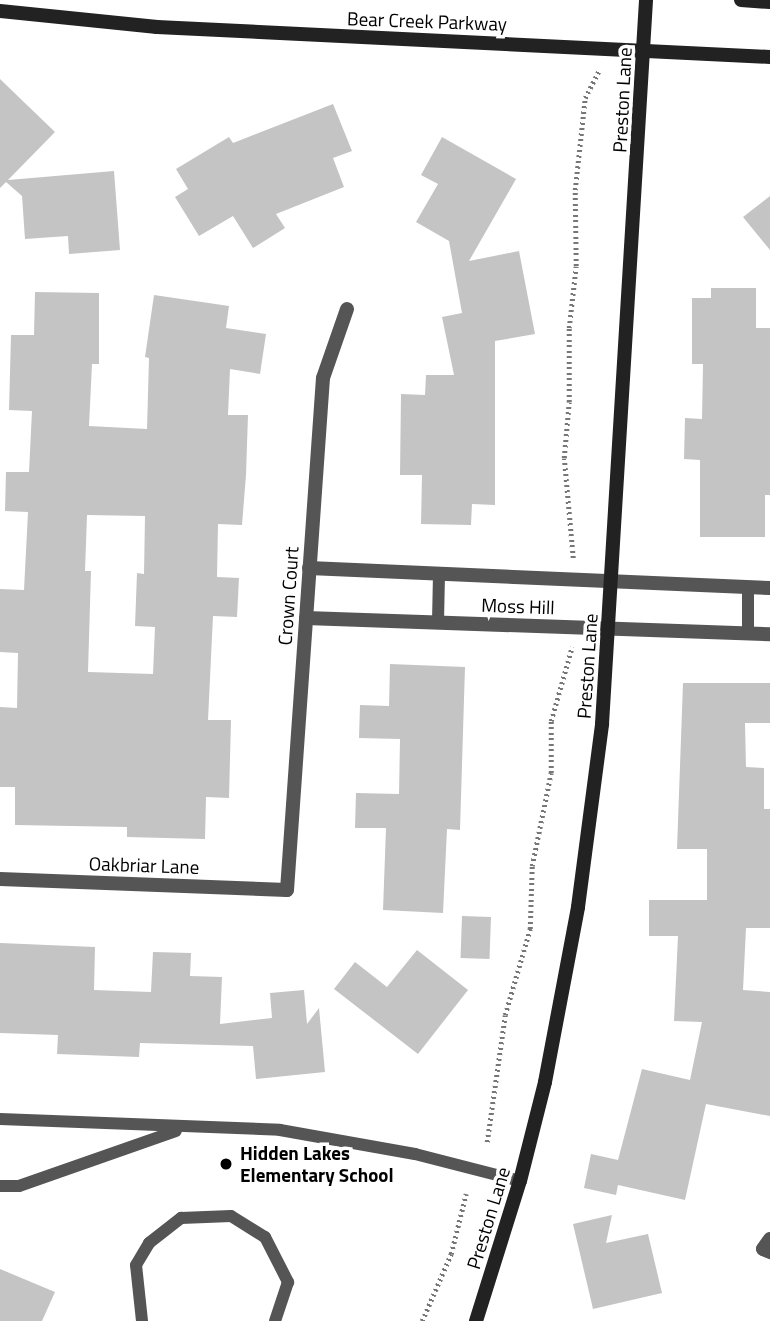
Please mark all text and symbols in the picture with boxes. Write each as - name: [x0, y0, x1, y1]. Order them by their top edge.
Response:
- street label: Bear Creek Parkway: [347, 7, 507, 35]
- street label: Preston Lane: [608, 47, 636, 153]
- street label: Crown Court: [273, 546, 303, 646]
- street label: Moss Hill: [481, 593, 555, 619]
- street label: Preston Lane: [572, 613, 602, 719]
- street label: Oakbriar Lane: [88, 852, 200, 878]
- place label: Hidden Lakes Elementary School: [240, 1142, 394, 1186]
- marker: Hidden Lakes Elementary School: [218, 1156, 234, 1172]
- street label: Preston Lane: [462, 1164, 514, 1272]

